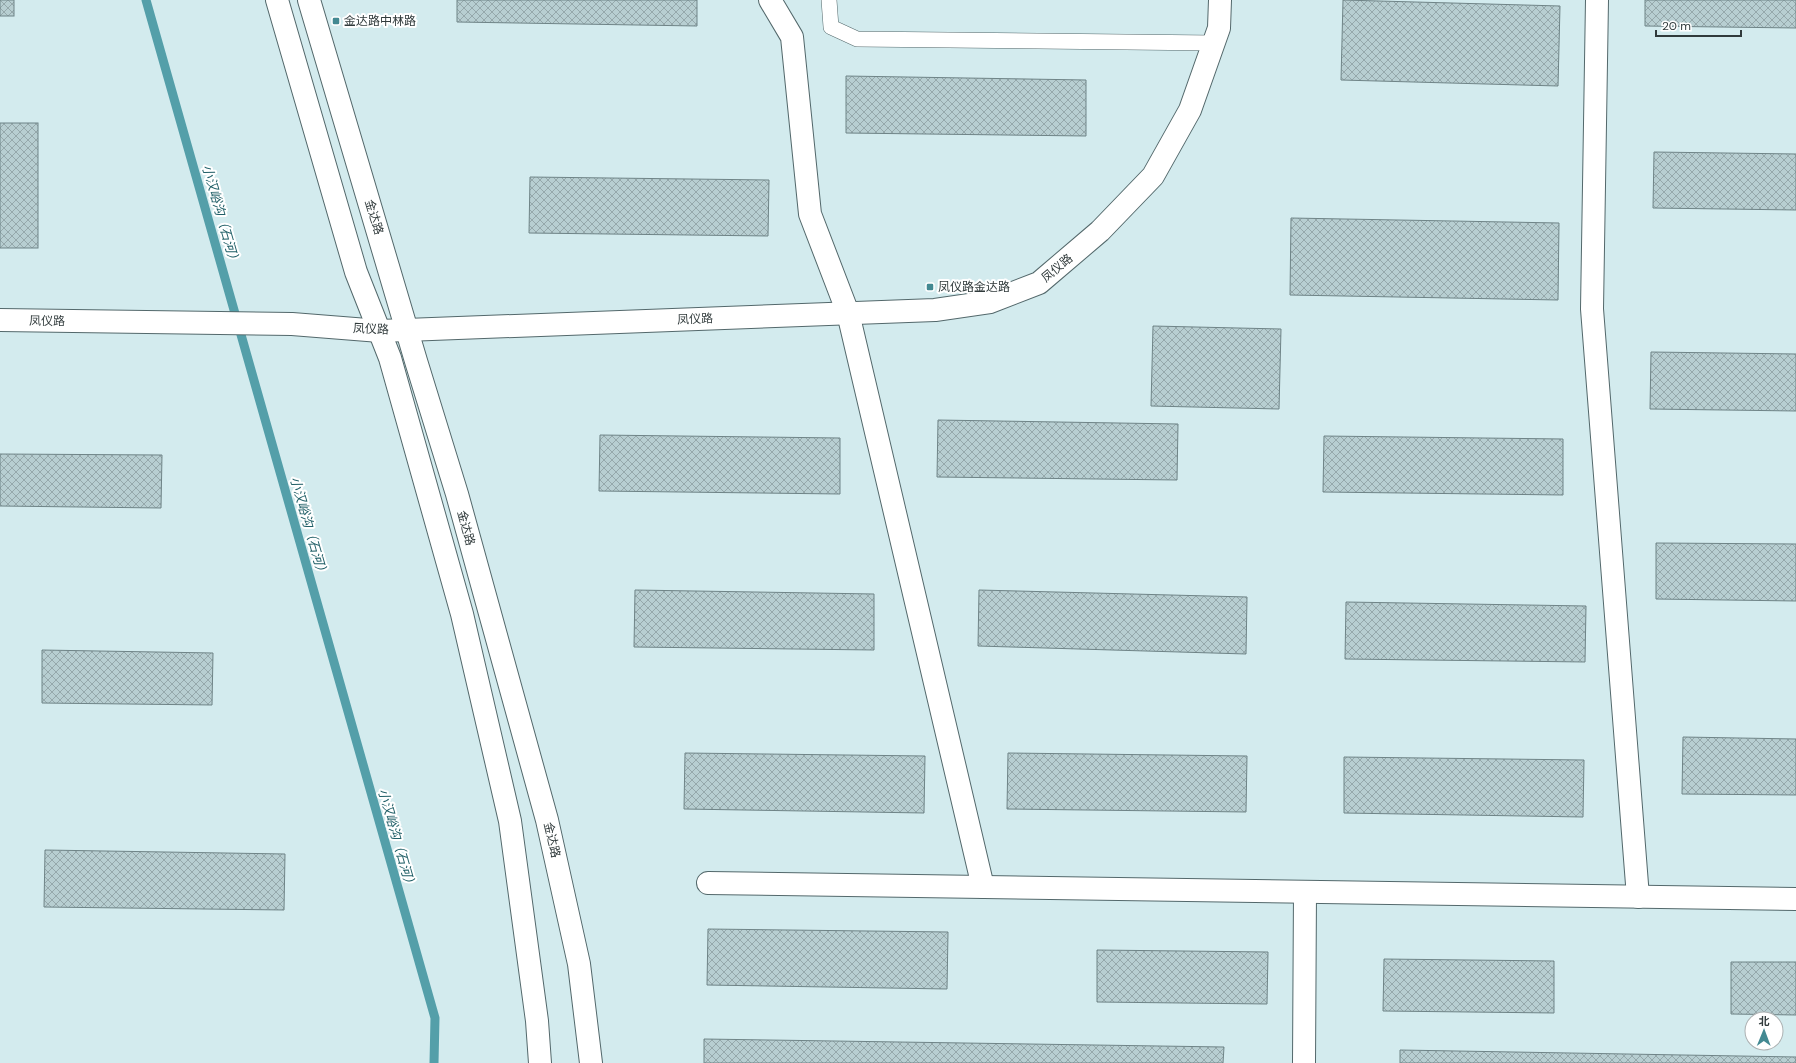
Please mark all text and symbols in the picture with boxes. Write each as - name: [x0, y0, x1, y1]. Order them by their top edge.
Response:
- scale bar: [1656, 12, 1741, 38]
- place label: 金达路中林路: [344, 13, 416, 29]
- marker: 金达路中林路: [331, 16, 341, 26]
- text: 20 m: [1662, 18, 1691, 34]
- water label: 小汉峪沟（石河）: [198, 163, 244, 267]
- street label: 金达路: [361, 197, 387, 237]
- street label: 凤仪路: [1038, 250, 1076, 286]
- place label: 凤仪路金达路: [938, 279, 1010, 295]
- marker: 凤仪路金达路: [925, 282, 935, 292]
- street label: 凤仪路: [677, 310, 713, 328]
- street label: 凤仪路: [29, 313, 65, 329]
- street label: 凤仪路: [353, 320, 389, 338]
- water label: 小汉峪沟（石河）: [286, 475, 332, 579]
- street label: 金达路: [454, 509, 478, 547]
- water label: 小汉峪沟（石河）: [374, 787, 420, 891]
- street label: 金达路: [540, 821, 564, 859]
- north arrow: [1744, 1011, 1784, 1051]
- text: 北: [1759, 1014, 1770, 1028]

